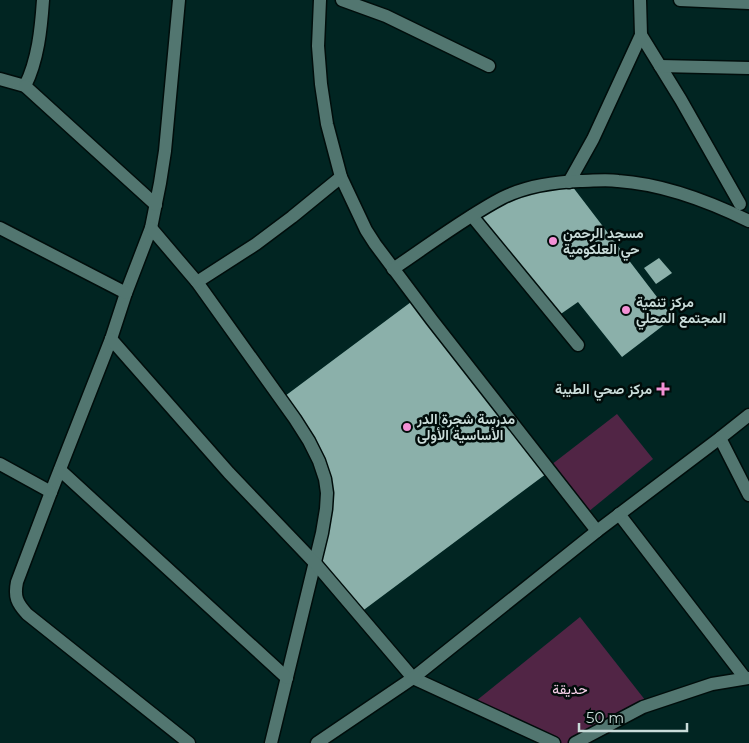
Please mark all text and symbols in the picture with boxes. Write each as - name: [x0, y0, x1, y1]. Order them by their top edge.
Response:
- place label: مسجد الرحمن حي العلكومية: [563, 224, 644, 261]
- marker: مسجد الرحمن حي العلكومية: [547, 235, 559, 247]
- place label: مركز تنمية المجتمع المحلي: [636, 293, 726, 330]
- marker: مركز تنمية المجتمع المحلي: [620, 304, 632, 316]
- place label: مركز صحي الطيبة: [555, 380, 652, 401]
- marker: مركز صحي الطيبة: [656, 382, 670, 396]
- place label: مدرسة شجرة الدر الأساسية الأولى: [416, 410, 516, 444]
- marker: مدرسة شجرة الدر الأساسية الأولى: [401, 421, 413, 433]
- park label: حديقة: [552, 680, 588, 698]
- scale bar: [579, 700, 686, 732]
- text: 50 m: [586, 708, 624, 727]

